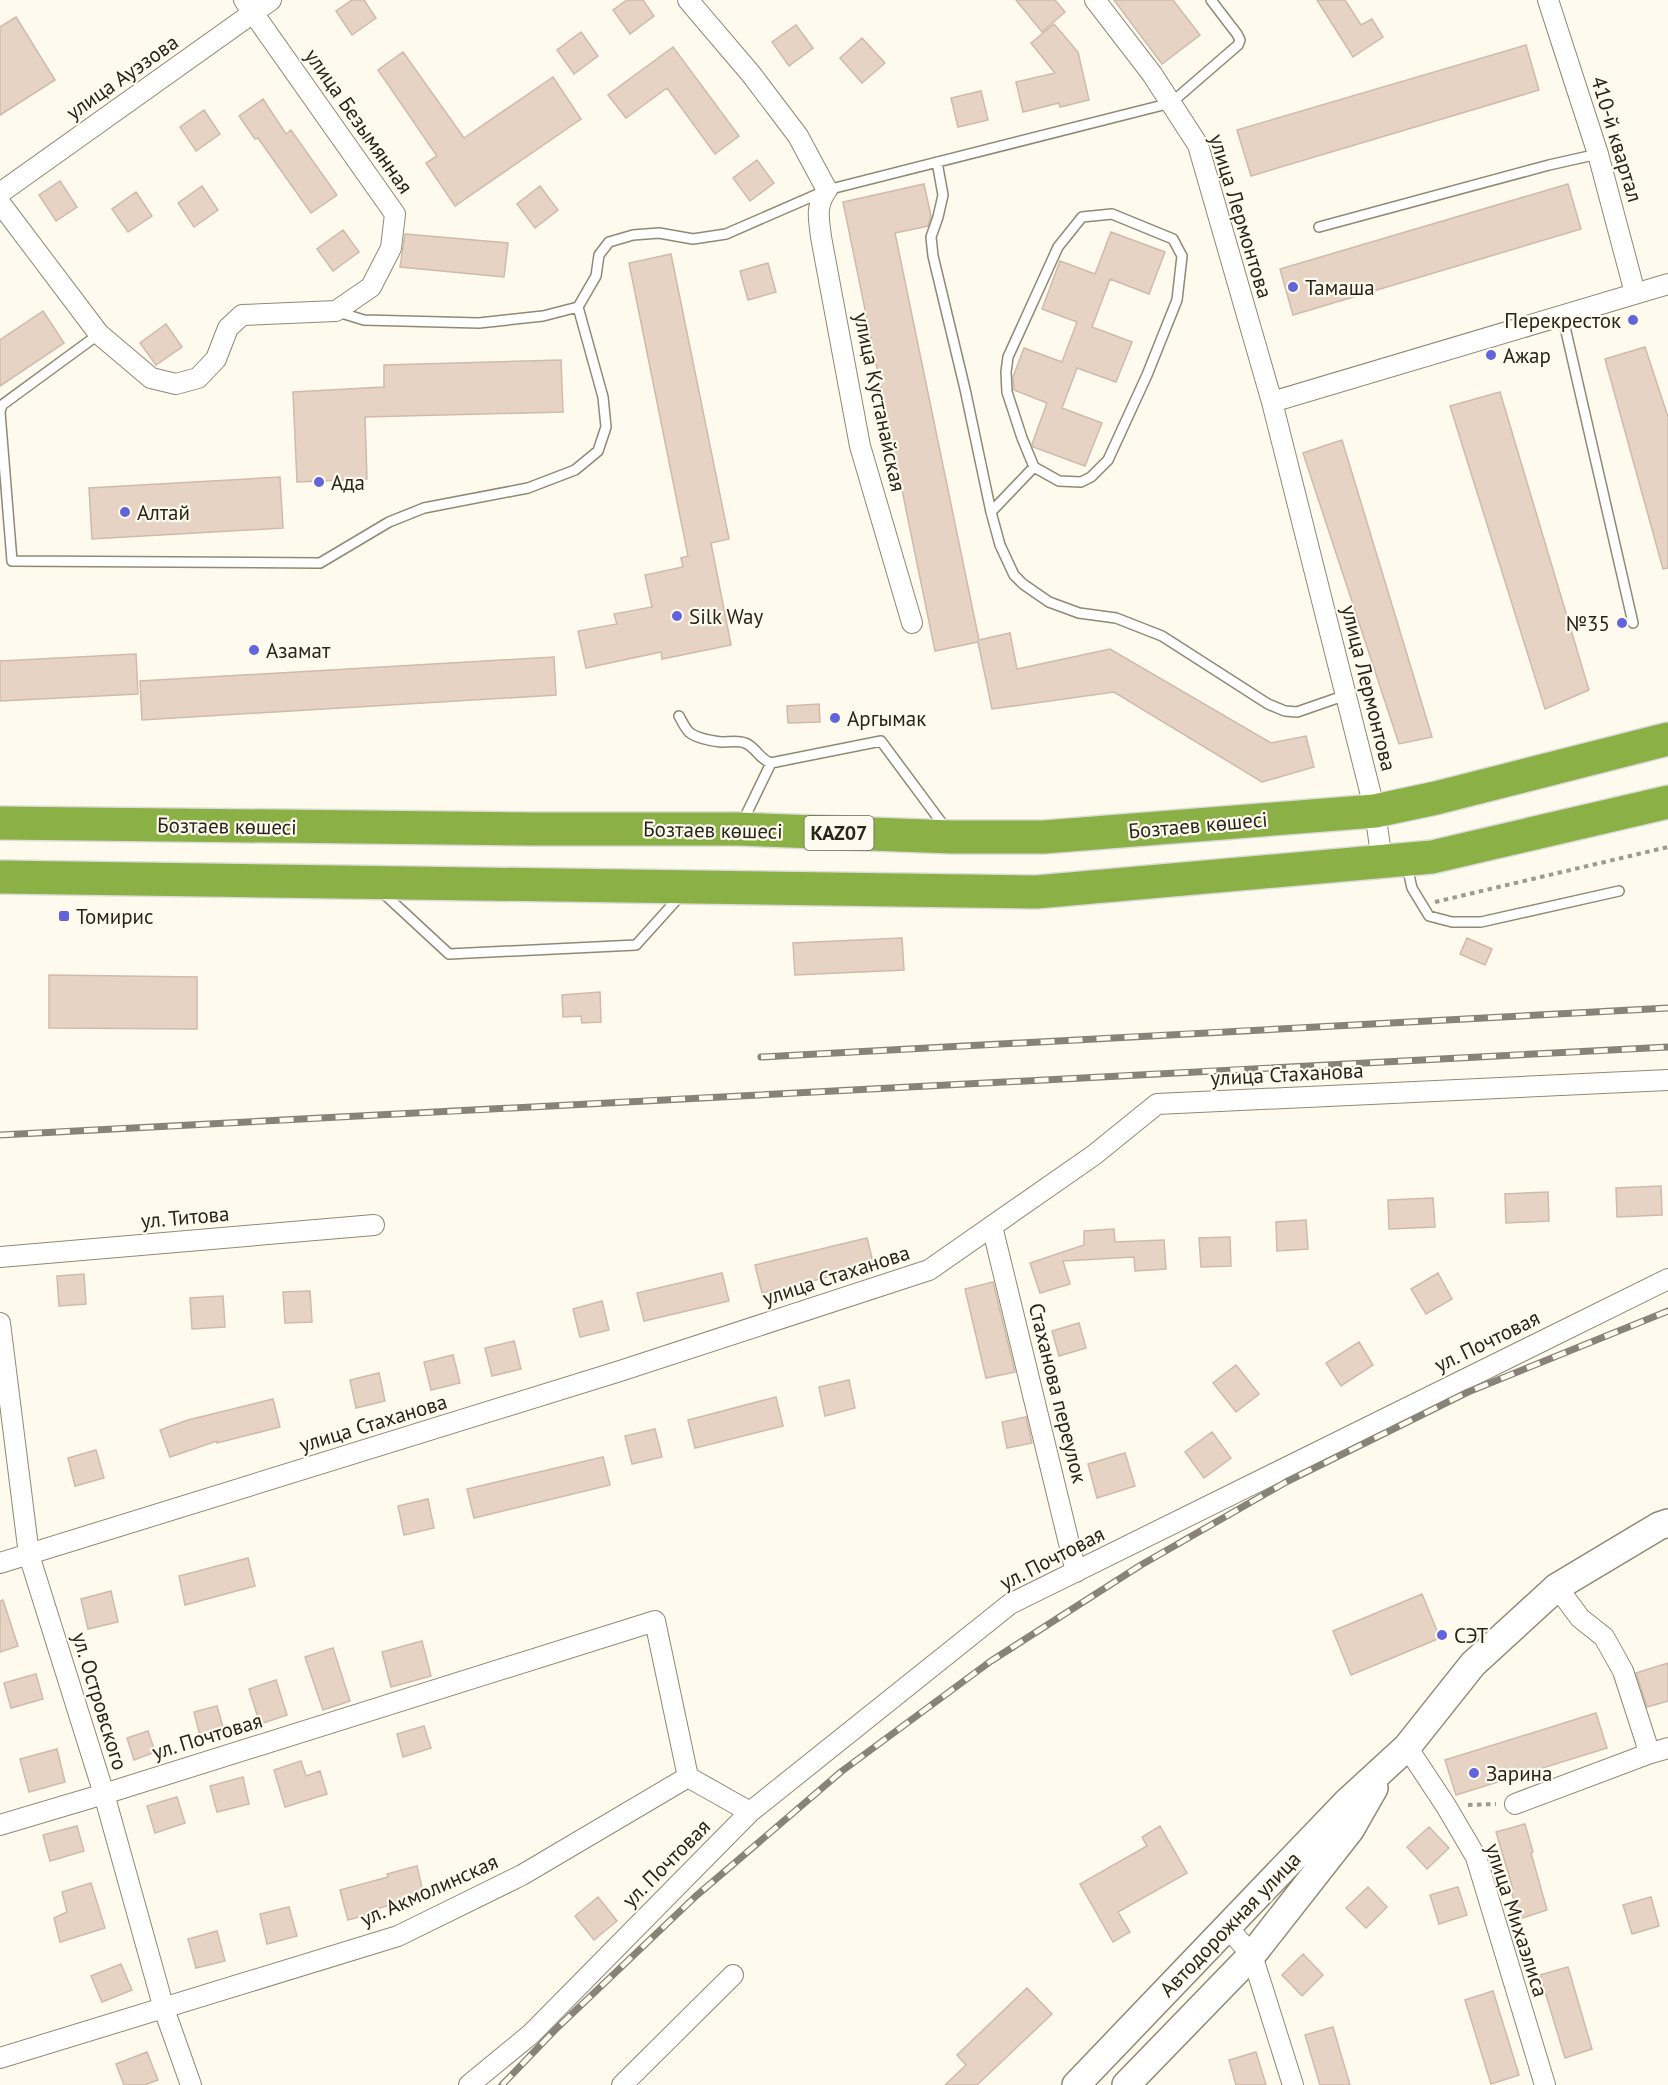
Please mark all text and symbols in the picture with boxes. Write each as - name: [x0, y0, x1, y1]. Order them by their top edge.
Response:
- street label: улица Ауэзова: [61, 28, 183, 126]
- street label: улица Безымянная: [299, 43, 419, 199]
- street label: 410-й квартал: [1585, 73, 1649, 205]
- street label: улица Лермонтова: [1203, 131, 1279, 301]
- place label: Тамаша: [1305, 274, 1375, 301]
- marker: Тамаша: [1286, 280, 1300, 294]
- place label: Перекресток: [1504, 307, 1621, 334]
- street label: улица Кустанайская: [848, 310, 912, 494]
- marker: Перекресток: [1626, 313, 1640, 327]
- place label: Ажар: [1503, 342, 1551, 369]
- marker: Ажар: [1484, 348, 1498, 362]
- place label: Ада: [331, 469, 365, 496]
- marker: Ада: [312, 475, 326, 489]
- place label: Алтай: [137, 499, 190, 526]
- marker: Алтай: [118, 505, 132, 519]
- street label: улица Лермонтова: [1335, 602, 1403, 774]
- place label: Silk Way: [689, 603, 763, 630]
- marker: Silk Way: [670, 609, 684, 623]
- place label: №35: [1566, 610, 1610, 637]
- marker: №35: [1615, 616, 1629, 630]
- place label: Азамат: [266, 637, 331, 664]
- marker: Азамат: [247, 643, 261, 657]
- place label: Аргымак: [847, 705, 926, 732]
- marker: Аргымак: [828, 711, 842, 725]
- street label: Бозтаев көшесі: [1127, 805, 1269, 845]
- street label: Бозтаев көшесі: [157, 811, 297, 841]
- street label: Бозтаев көшесі: [643, 815, 783, 845]
- road number: KAZ07: [804, 816, 874, 850]
- place label: Томирис: [76, 903, 154, 930]
- marker: Томирис: [57, 909, 71, 923]
- street label: улица Стаханова: [1210, 1057, 1364, 1091]
- street label: ул. Титова: [140, 1200, 230, 1234]
- street label: улица Стаханова: [759, 1238, 913, 1312]
- street label: Стаханова переулок: [1023, 1300, 1093, 1486]
- street label: ул. Почтовая: [1430, 1304, 1544, 1378]
- street label: улица Стаханова: [296, 1388, 450, 1458]
- street label: ул. Почтовая: [995, 1520, 1109, 1596]
- place label: СЭТ: [1454, 1622, 1489, 1649]
- marker: СЭТ: [1435, 1628, 1449, 1642]
- street label: ул. Островского: [66, 1629, 134, 1773]
- street label: ул. Почтовая: [149, 1706, 265, 1766]
- place label: Зарина: [1486, 1760, 1552, 1787]
- marker: Зарина: [1467, 1766, 1481, 1780]
- street label: ул. Почтовая: [616, 1813, 716, 1913]
- street label: улица Михаэлиса: [1479, 1840, 1555, 2000]
- street label: Автодорожная улица: [1154, 1846, 1306, 2002]
- street label: ул. Акмолинская: [356, 1848, 502, 1932]

